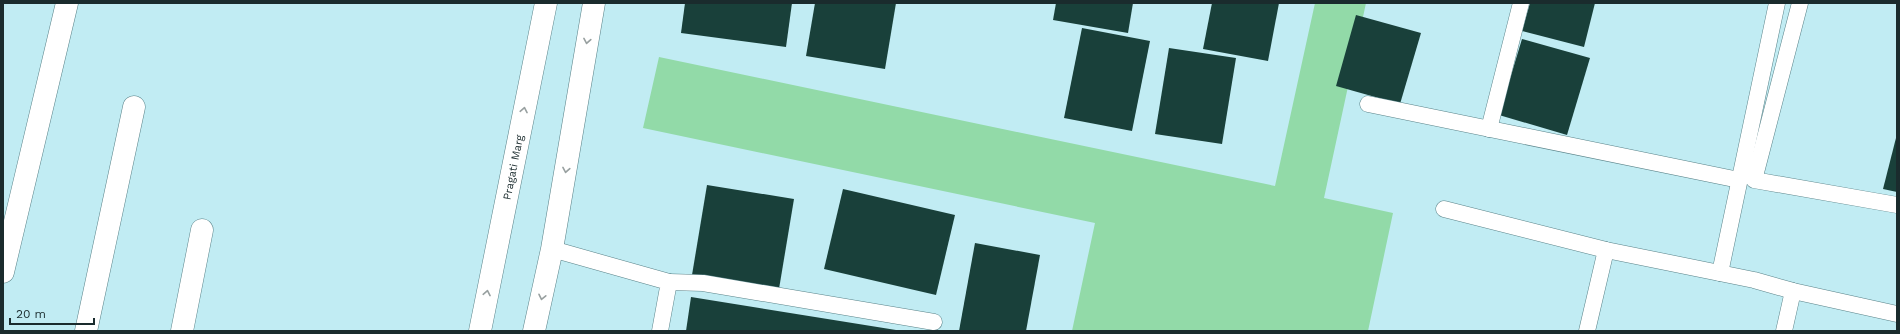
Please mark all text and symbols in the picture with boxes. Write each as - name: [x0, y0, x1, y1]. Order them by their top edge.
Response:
- one-way arrow: [583, 38, 592, 44]
- one-way arrow: [519, 107, 528, 114]
- street label: Pragati Marg: [500, 133, 526, 201]
- one-way arrow: [562, 166, 571, 173]
- one-way arrow: [483, 290, 491, 296]
- one-way arrow: [538, 294, 546, 300]
- scale bar: [10, 300, 94, 326]
- text: 20 m: [16, 307, 46, 321]

